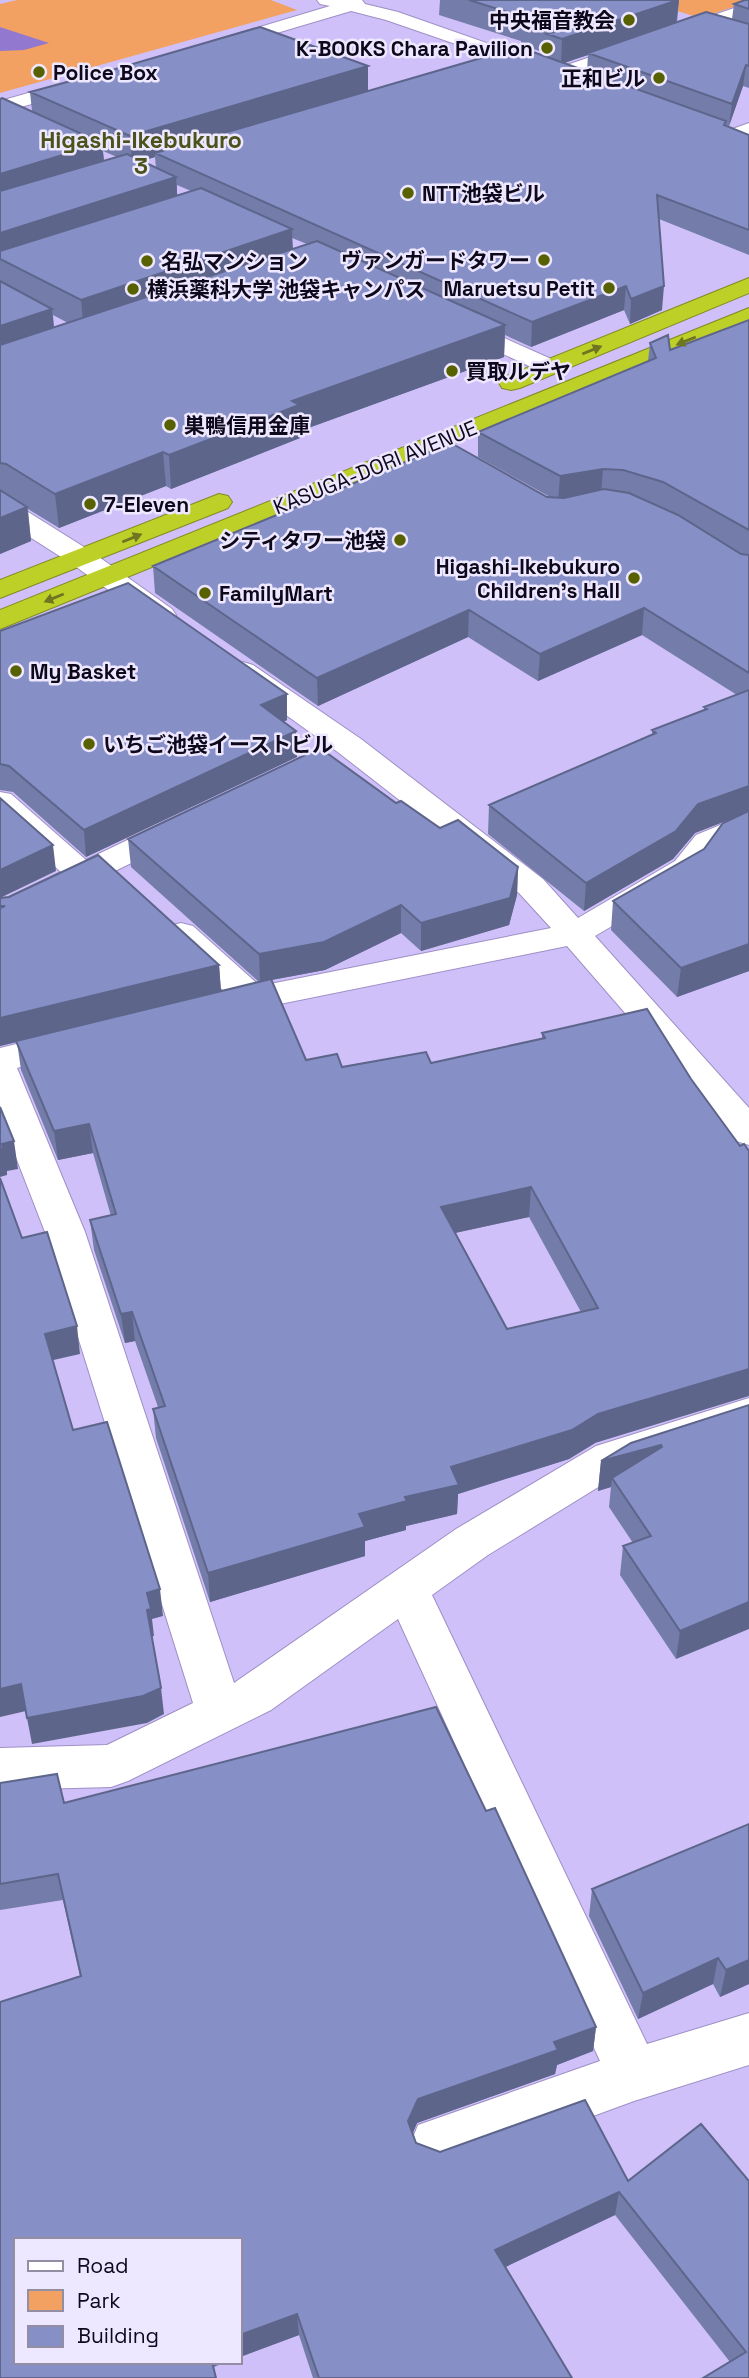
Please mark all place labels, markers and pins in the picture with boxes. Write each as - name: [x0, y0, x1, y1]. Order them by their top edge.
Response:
- place label: 中央福音教会: [489, 7, 615, 34]
- marker: 中央福音教会: [621, 12, 637, 28]
- place label: K-BOOKS Chara Pavilion: [296, 35, 533, 62]
- marker: K-BOOKS Chara Pavilion: [539, 40, 555, 56]
- place label: Police Box: [53, 59, 158, 86]
- marker: Police Box: [31, 64, 47, 80]
- place label: 正和ビル: [561, 65, 645, 92]
- marker: 正和ビル: [651, 70, 667, 86]
- place label: NTT池袋ビル: [422, 180, 545, 207]
- marker: NTT池袋ビル: [400, 185, 416, 201]
- place label: ヴァンガードタワー: [341, 247, 530, 274]
- place label: 名弘マンション: [161, 248, 308, 275]
- marker: ヴァンガードタワー: [536, 252, 552, 268]
- marker: 名弘マンション: [139, 253, 155, 269]
- place label: Maruetsu Petit: [444, 275, 595, 302]
- place label: 横浜薬科大学 池袋キャンパス: [147, 276, 425, 303]
- marker: Maruetsu Petit: [601, 280, 617, 296]
- marker: 横浜薬科大学 池袋キャンパス: [125, 281, 141, 297]
- place label: 買取ルデヤ: [466, 358, 571, 385]
- marker: 買取ルデヤ: [444, 363, 460, 379]
- place label: 巣鴨信用金庫: [184, 412, 310, 439]
- marker: 巣鴨信用金庫: [162, 417, 178, 433]
- place label: 7-Eleven: [104, 491, 189, 518]
- marker: 7-Eleven: [82, 496, 98, 512]
- place label: シティタワー池袋: [219, 527, 386, 554]
- marker: シティタワー池袋: [392, 532, 408, 548]
- place label: Higashi-Ikebukuro Children's Hall: [436, 553, 620, 604]
- marker: Higashi-Ikebukuro Children's Hall: [626, 570, 642, 586]
- place label: FamilyMart: [219, 580, 333, 607]
- marker: FamilyMart: [197, 585, 213, 601]
- place label: My Basket: [30, 658, 136, 685]
- marker: My Basket: [8, 663, 24, 679]
- place label: いちご池袋イーストビル: [103, 731, 333, 758]
- marker: いちご池袋イーストビル: [81, 736, 97, 752]

